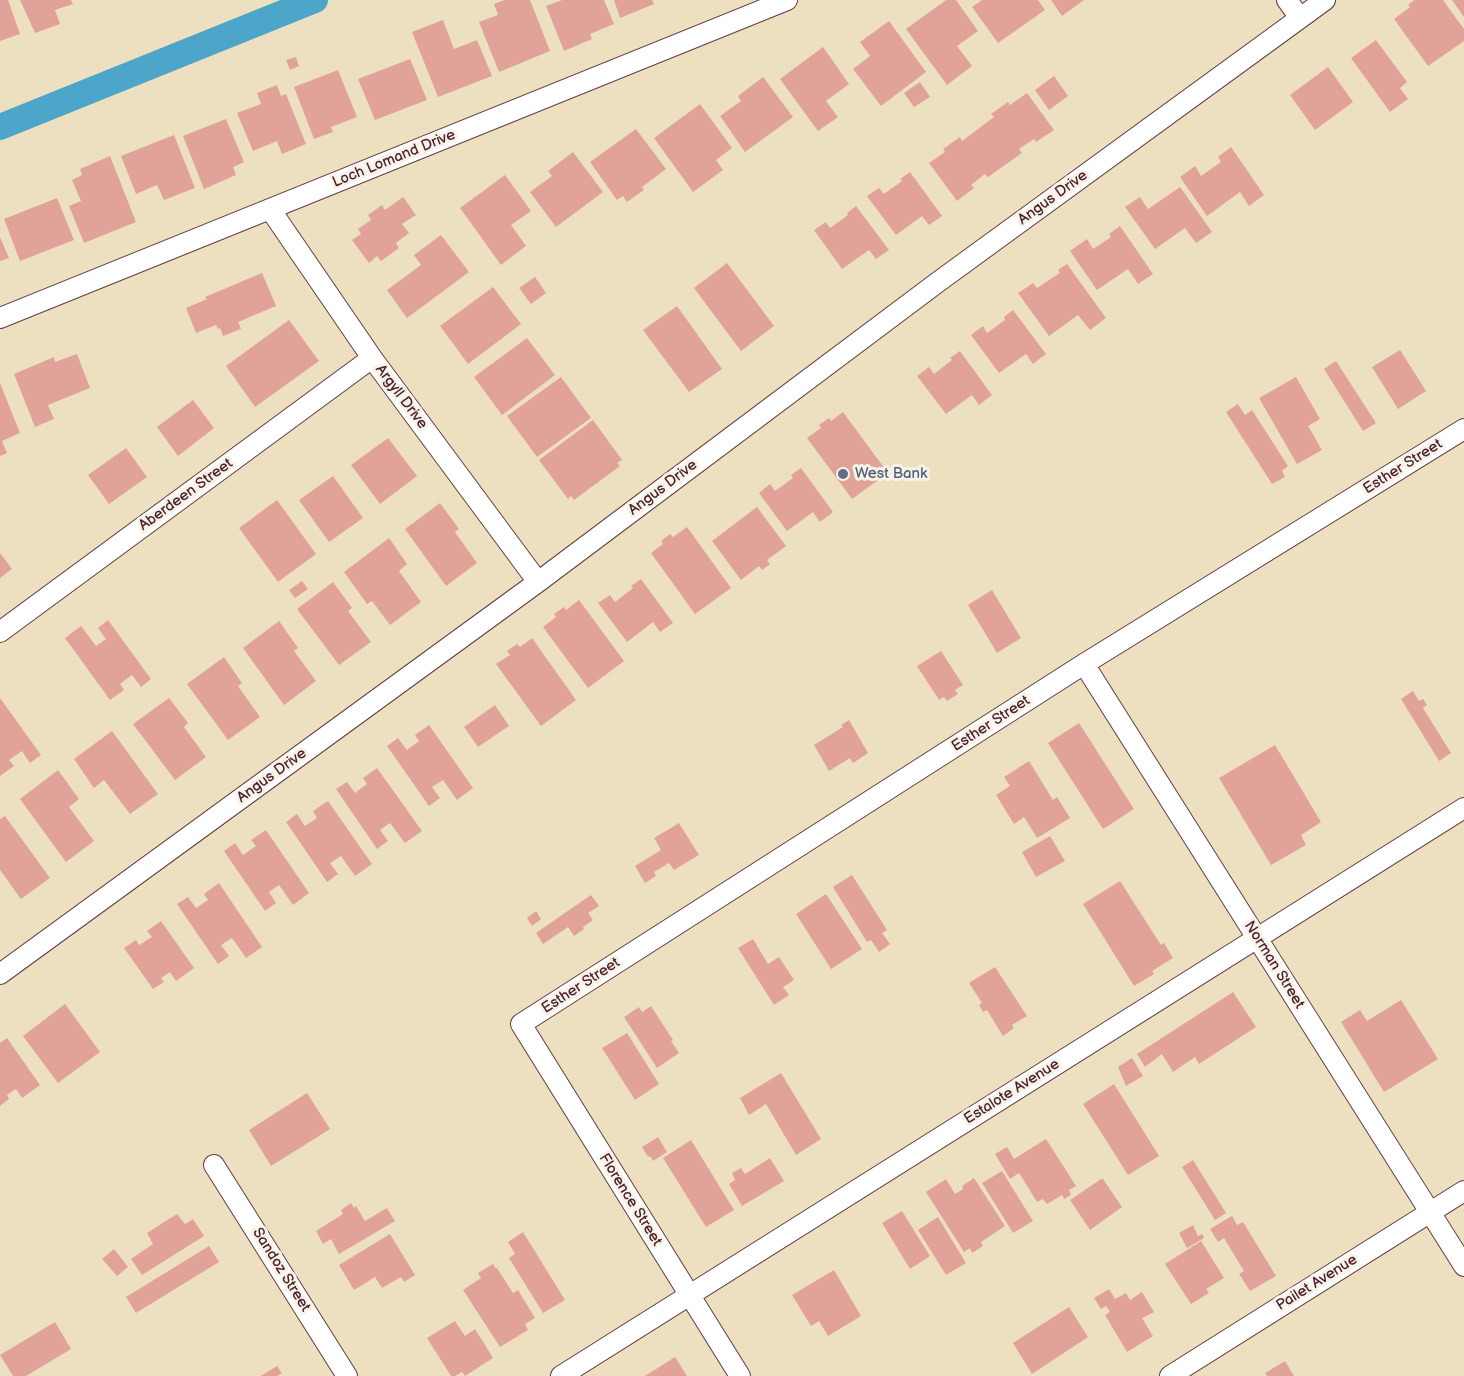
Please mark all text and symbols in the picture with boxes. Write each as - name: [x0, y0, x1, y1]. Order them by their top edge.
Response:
- street label: Loch Lomand Drive: [330, 126, 458, 192]
- street label: Angus Drive: [1015, 167, 1091, 229]
- street label: Argyll Drive: [371, 361, 431, 433]
- street label: Esther Street: [1360, 436, 1446, 498]
- street label: Aberdeen Street: [136, 455, 236, 535]
- street label: Angus Drive: [625, 456, 701, 520]
- place label: West Bank: [855, 465, 927, 483]
- marker: West Bank: [836, 467, 850, 481]
- street label: Esther Street: [948, 692, 1034, 756]
- street label: Angus Drive: [234, 745, 310, 807]
- street label: Norman Street: [1240, 918, 1308, 1012]
- street label: Esther Street: [538, 954, 624, 1018]
- street label: Estalote Avenue: [961, 1055, 1063, 1129]
- street label: Florence Street: [594, 1151, 666, 1249]
- street label: Sandoz Street: [248, 1225, 314, 1315]
- street label: Pailet Avenue: [1273, 1251, 1361, 1315]

